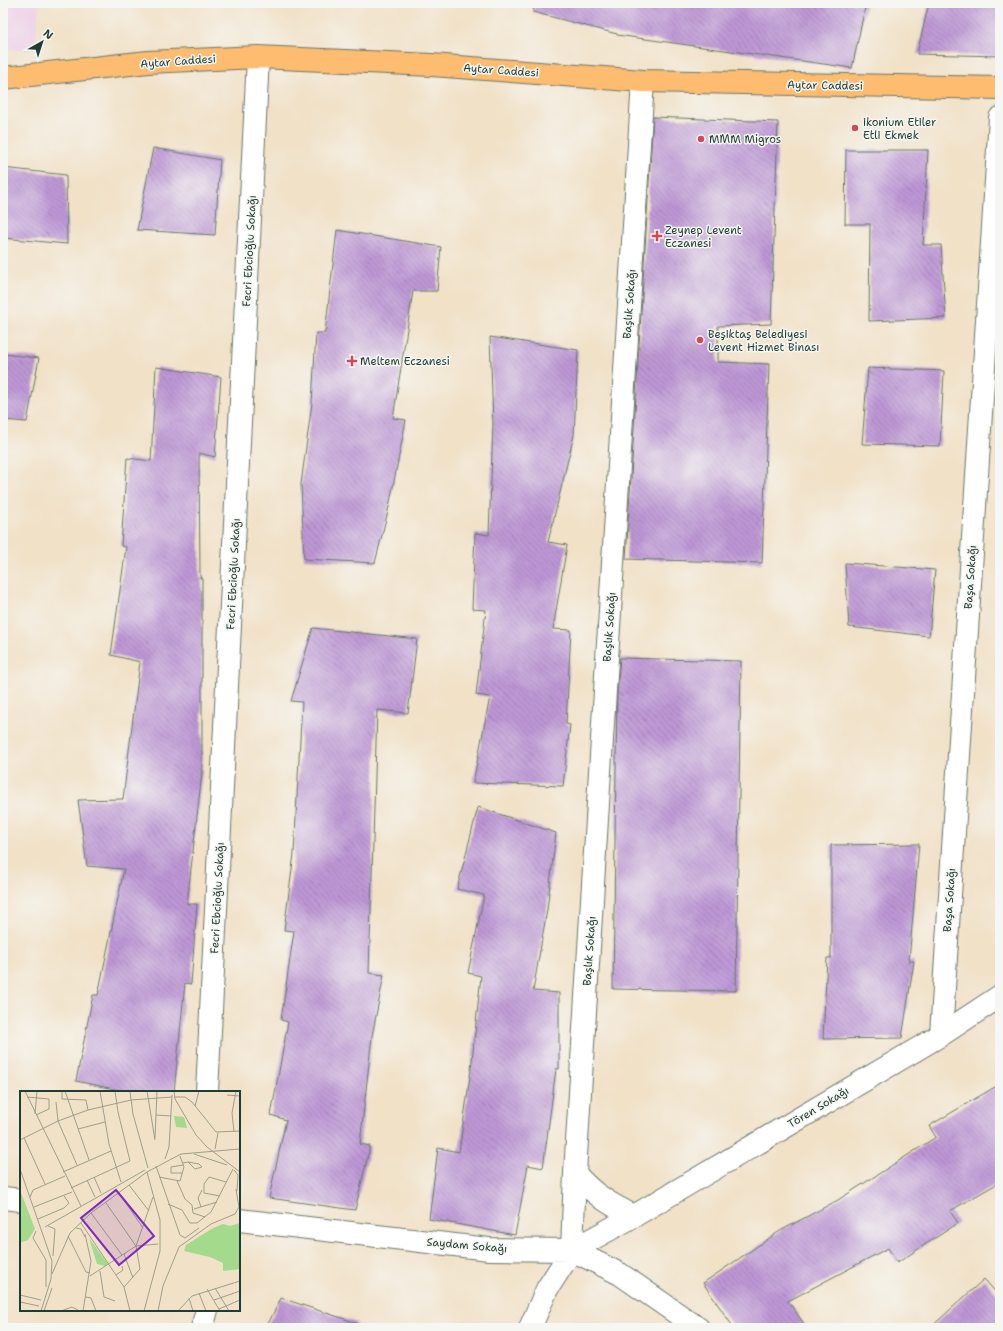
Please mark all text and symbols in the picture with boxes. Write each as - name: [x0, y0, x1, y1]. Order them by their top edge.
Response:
- north arrow: [22, 22, 62, 62]
- text: N: [40, 26, 56, 43]
- street label: Aytar Caddesi: [140, 51, 216, 72]
- street label: Aytar Caddesi: [463, 60, 539, 81]
- street label: Aytar Caddesi: [787, 77, 863, 94]
- place label: ikonium Etiler Etli Ekmek: [863, 115, 936, 143]
- marker: ikonium Etiler Etli Ekmek: [850, 123, 860, 133]
- place label: MMM Migros: [709, 132, 781, 147]
- marker: MMM Migros: [696, 134, 706, 144]
- street label: Fecri Ebcioğlu Sokağı: [239, 195, 260, 307]
- place label: Zeynep Levent Eczanesi: [665, 223, 742, 251]
- marker: Zeynep Levent Eczanesi: [652, 231, 662, 241]
- street label: Başlık Sokağı: [620, 269, 639, 339]
- place label: Beşiktaş Belediyesi Levent Hizmet Binası: [708, 327, 819, 355]
- marker: Beşiktaş Belediyesi Levent Hizmet Binası: [695, 335, 705, 345]
- place label: Meltem Eczanesi: [360, 354, 450, 369]
- marker: Meltem Eczanesi: [347, 356, 357, 366]
- street label: Fecri Ebcioğlu Sokağı: [223, 518, 244, 630]
- street label: Başa Sokağı: [961, 545, 980, 610]
- street label: Başlık Sokağı: [600, 592, 619, 662]
- street label: Fecri Ebcioğlu Sokağı: [207, 842, 228, 954]
- street label: Başa Sokağı: [940, 868, 959, 933]
- street label: Başlık Sokağı: [580, 916, 599, 986]
- street label: Tören Sokağı: [785, 1083, 852, 1132]
- inset map: [20, 1091, 240, 1311]
- street label: Saydam Sokağı: [426, 1234, 508, 1256]

